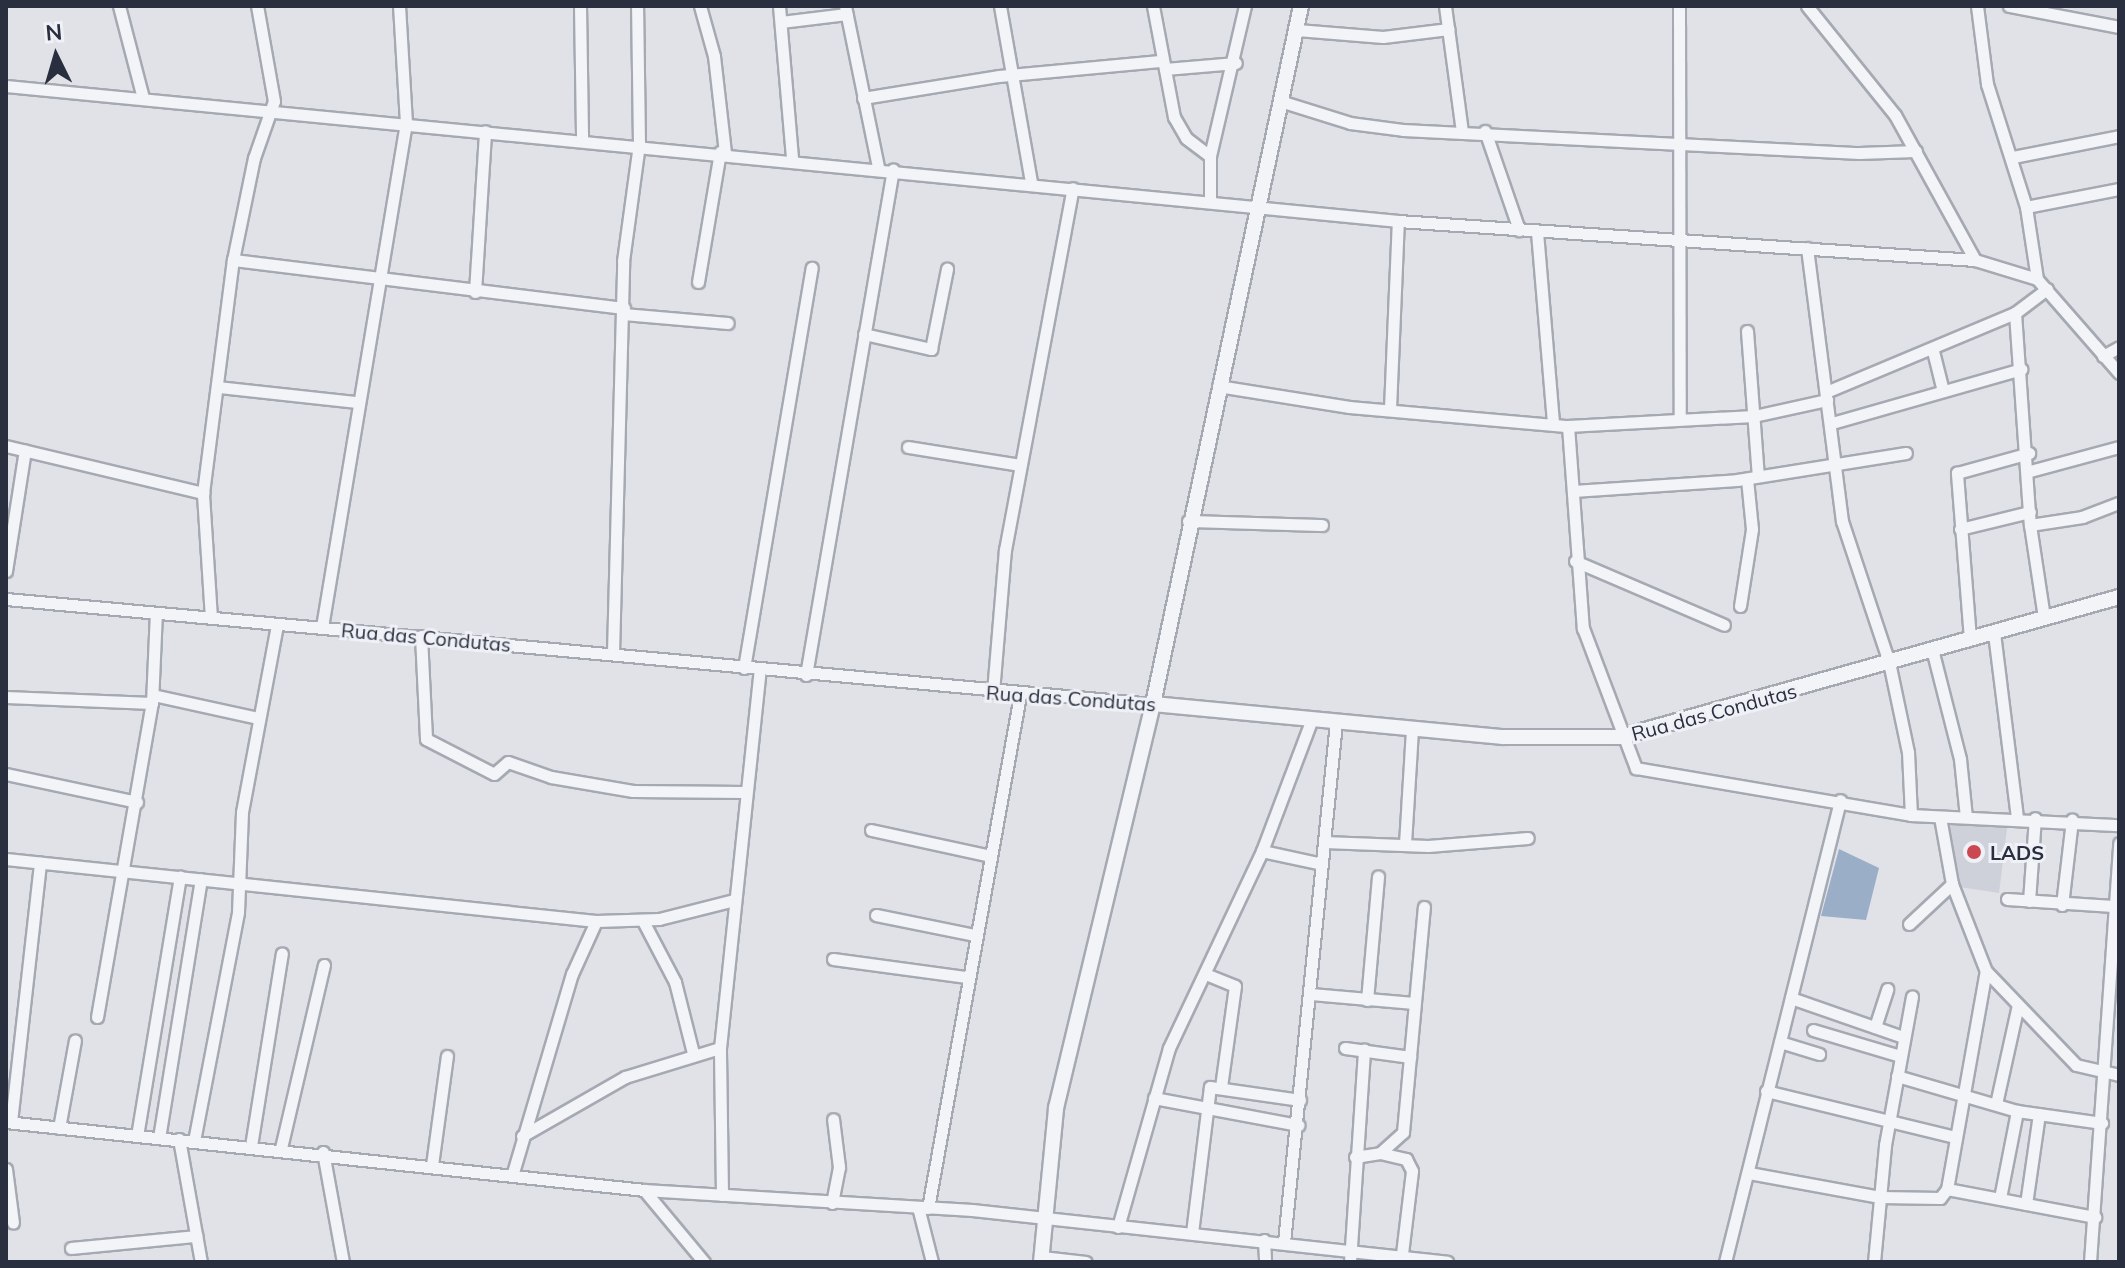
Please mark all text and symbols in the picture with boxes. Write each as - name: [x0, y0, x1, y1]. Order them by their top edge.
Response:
- north arrow: [16, 16, 96, 96]
- text: N: [44, 17, 63, 47]
- street label: Rua das Condutas: [340, 618, 512, 656]
- street label: Rua das Condutas: [1629, 678, 1799, 746]
- street label: Rua das Condutas: [985, 680, 1157, 716]
- place label: LADS: [1990, 840, 2044, 864]
- marker: LADS: [1965, 843, 1983, 861]

